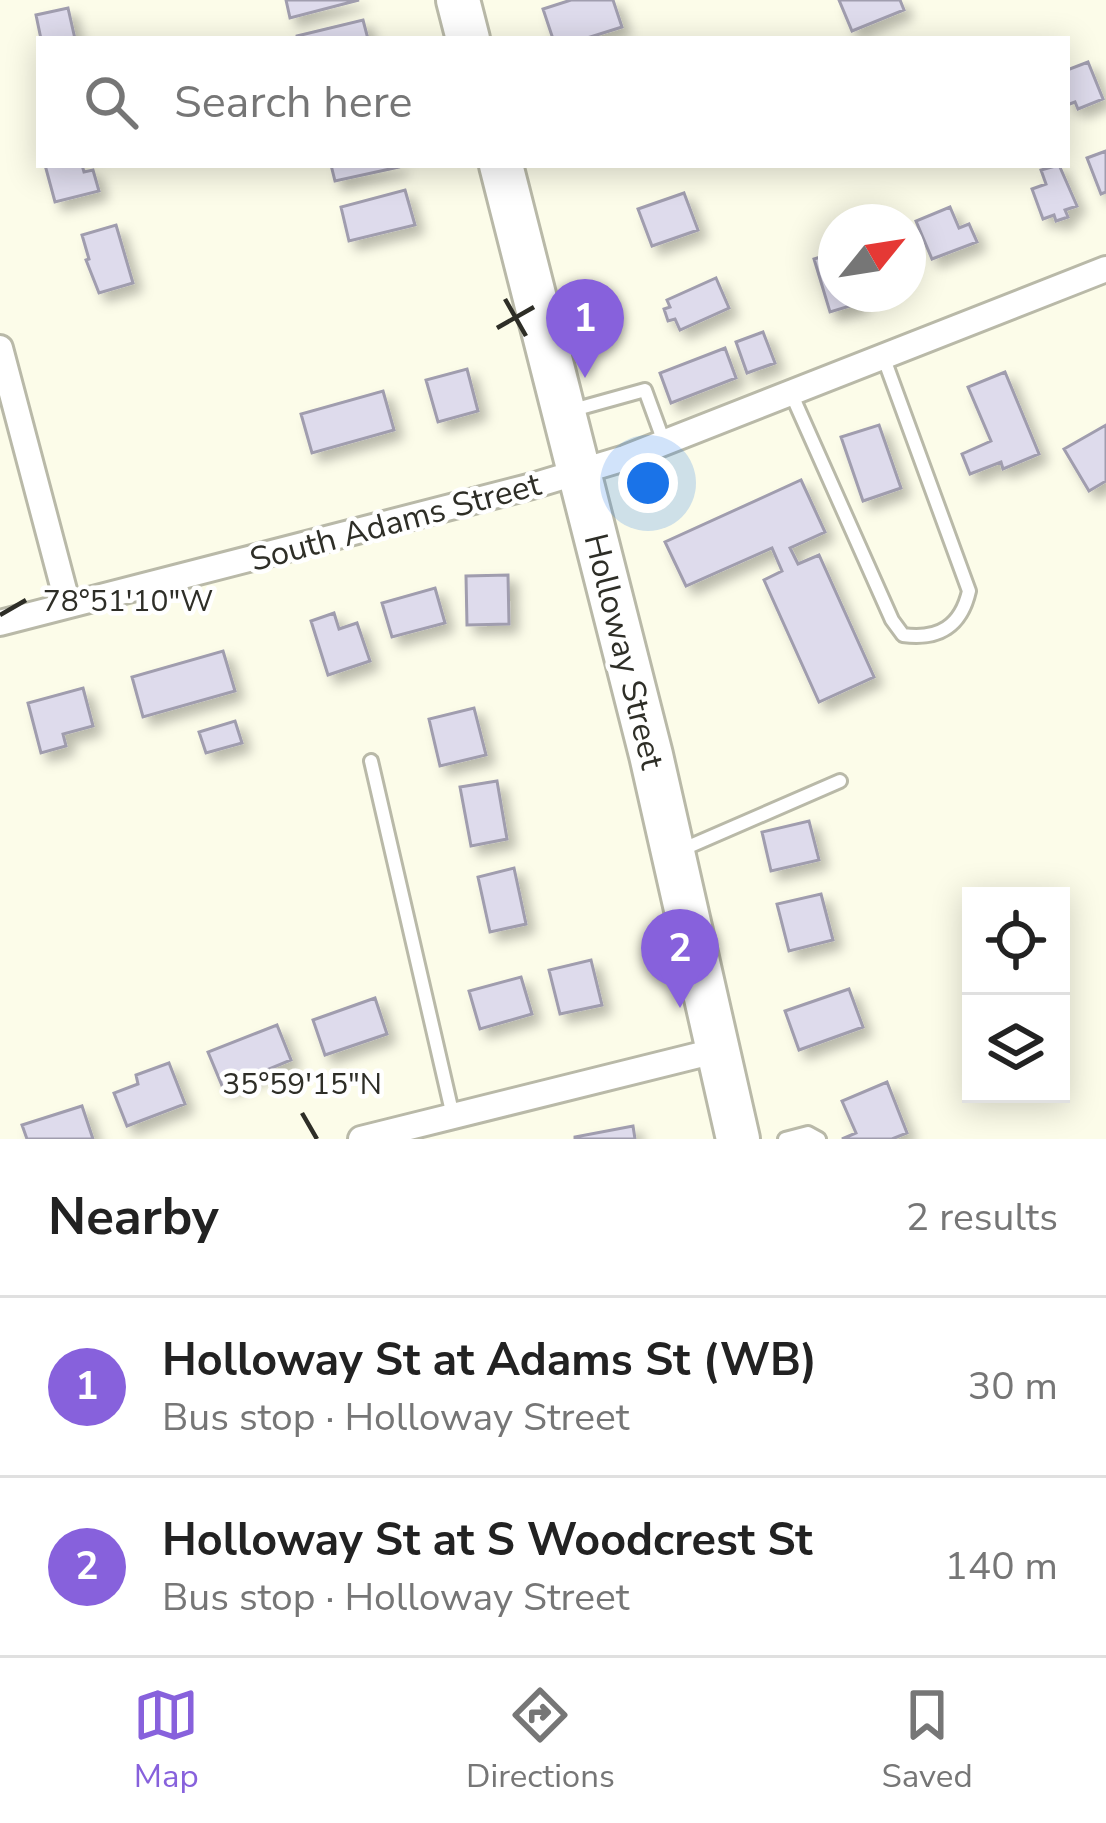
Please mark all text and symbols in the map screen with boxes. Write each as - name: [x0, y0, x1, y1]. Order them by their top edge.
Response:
- search box: [36, 36, 1070, 168]
- icon: search: [78, 69, 144, 135]
- text: Search here: [174, 72, 413, 133]
- north arrow: [818, 204, 926, 312]
- pin: 1: [546, 279, 624, 378]
- your location: [618, 453, 678, 513]
- street label: South Adams Street: [245, 462, 546, 583]
- street label: Holloway Street: [573, 529, 675, 774]
- text: 78°51'10"W: [43, 581, 213, 622]
- map controls: [962, 887, 1070, 1103]
- button: locate: [962, 887, 1070, 995]
- pin: 2: [641, 909, 719, 1008]
- button: layers: [962, 995, 1070, 1103]
- text: 35°59'15"N: [222, 1064, 382, 1105]
- text: Nearby: [48, 1182, 219, 1252]
- text: 2 results: [906, 1191, 1058, 1244]
- text: Holloway St at Adams St (WB): [162, 1330, 817, 1391]
- text: 1: [75, 1360, 99, 1413]
- text: 30 m: [968, 1360, 1058, 1413]
- text: Bus stop · Holloway Street: [162, 1391, 629, 1444]
- text: Holloway St at S Woodcrest St: [162, 1510, 813, 1571]
- text: 2: [75, 1540, 99, 1593]
- text: 140 m: [944, 1540, 1058, 1593]
- text: Bus stop · Holloway Street: [162, 1571, 629, 1624]
- tab: Map: [133, 1682, 199, 1799]
- tab: Directions: [466, 1682, 615, 1799]
- tab: Saved: [881, 1682, 973, 1799]

